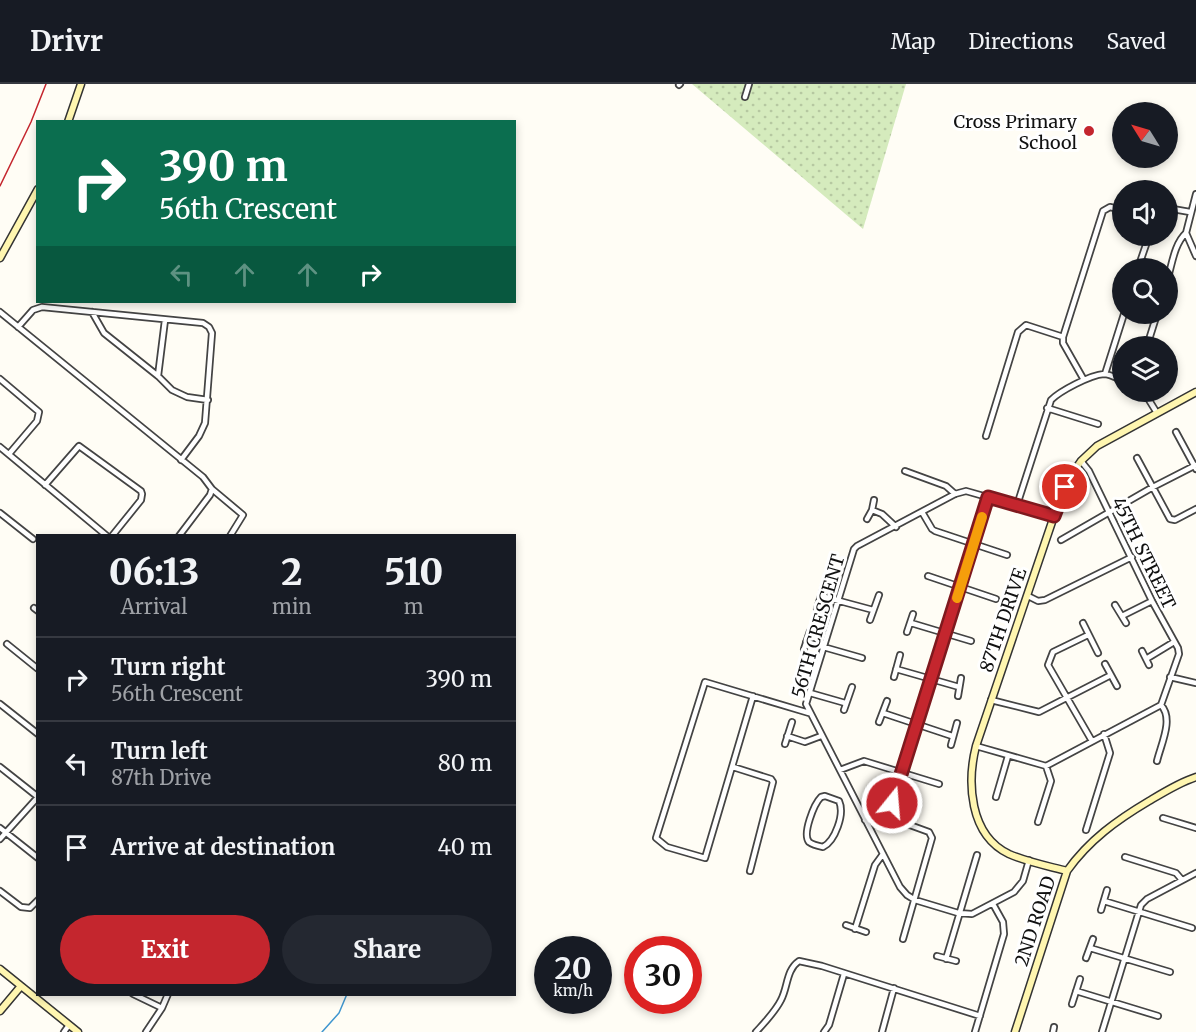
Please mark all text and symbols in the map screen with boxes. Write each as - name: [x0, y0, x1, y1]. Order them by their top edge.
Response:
- text: Drivr: [30, 23, 103, 59]
- text: Map: [891, 28, 935, 55]
- text: Directions: [968, 28, 1073, 55]
- text: Saved: [1106, 28, 1166, 55]
- north arrow: [1112, 102, 1178, 168]
- map controls: [1112, 102, 1178, 402]
- place label: Cross Primary School: [954, 110, 1078, 154]
- marker: Cross Primary School: [1082, 124, 1096, 138]
- text: 390 m: [159, 140, 288, 192]
- icon: right: [60, 144, 138, 222]
- button: sound: [1112, 180, 1178, 246]
- text: 56th Crescent: [159, 192, 337, 226]
- icon: left: [165, 258, 198, 291]
- icon: ahead: [228, 258, 261, 291]
- icon: ahead: [291, 258, 324, 291]
- icon: right: [354, 258, 387, 291]
- button: search: [1112, 258, 1178, 324]
- button: layers: [1112, 336, 1178, 402]
- pin: [1039, 461, 1090, 512]
- icon: arrive: [1048, 470, 1081, 503]
- street label: 45TH STREET: [1107, 493, 1181, 613]
- text: 06:13: [109, 550, 199, 595]
- text: 2: [281, 550, 302, 595]
- text: 510: [384, 550, 443, 595]
- street label: 56TH CRESCENT: [786, 551, 850, 700]
- street label: 87TH DRIVE: [974, 564, 1032, 675]
- text: Arrival: [121, 594, 187, 619]
- text: min: [272, 594, 312, 619]
- text: m: [404, 594, 424, 619]
- text: Turn right: [111, 653, 225, 681]
- icon: right: [60, 663, 93, 696]
- text: 390 m: [425, 665, 492, 693]
- text: 56th Crescent: [111, 681, 243, 706]
- text: Turn left: [111, 737, 208, 765]
- icon: left: [60, 747, 93, 780]
- text: 80 m: [438, 749, 492, 777]
- text: 87th Drive: [111, 765, 211, 790]
- position arrow: [860, 771, 924, 835]
- icon: arrive: [60, 831, 93, 864]
- text: Arrive at destination: [111, 833, 335, 861]
- text: 40 m: [437, 833, 492, 861]
- street label: 2ND ROAD: [1010, 873, 1060, 969]
- button: Exit: [60, 915, 270, 984]
- button: Share: [282, 915, 492, 984]
- speed limit sign: 30: [624, 936, 702, 1014]
- text: 20: [554, 949, 592, 987]
- text: km/h: [553, 981, 593, 1000]

